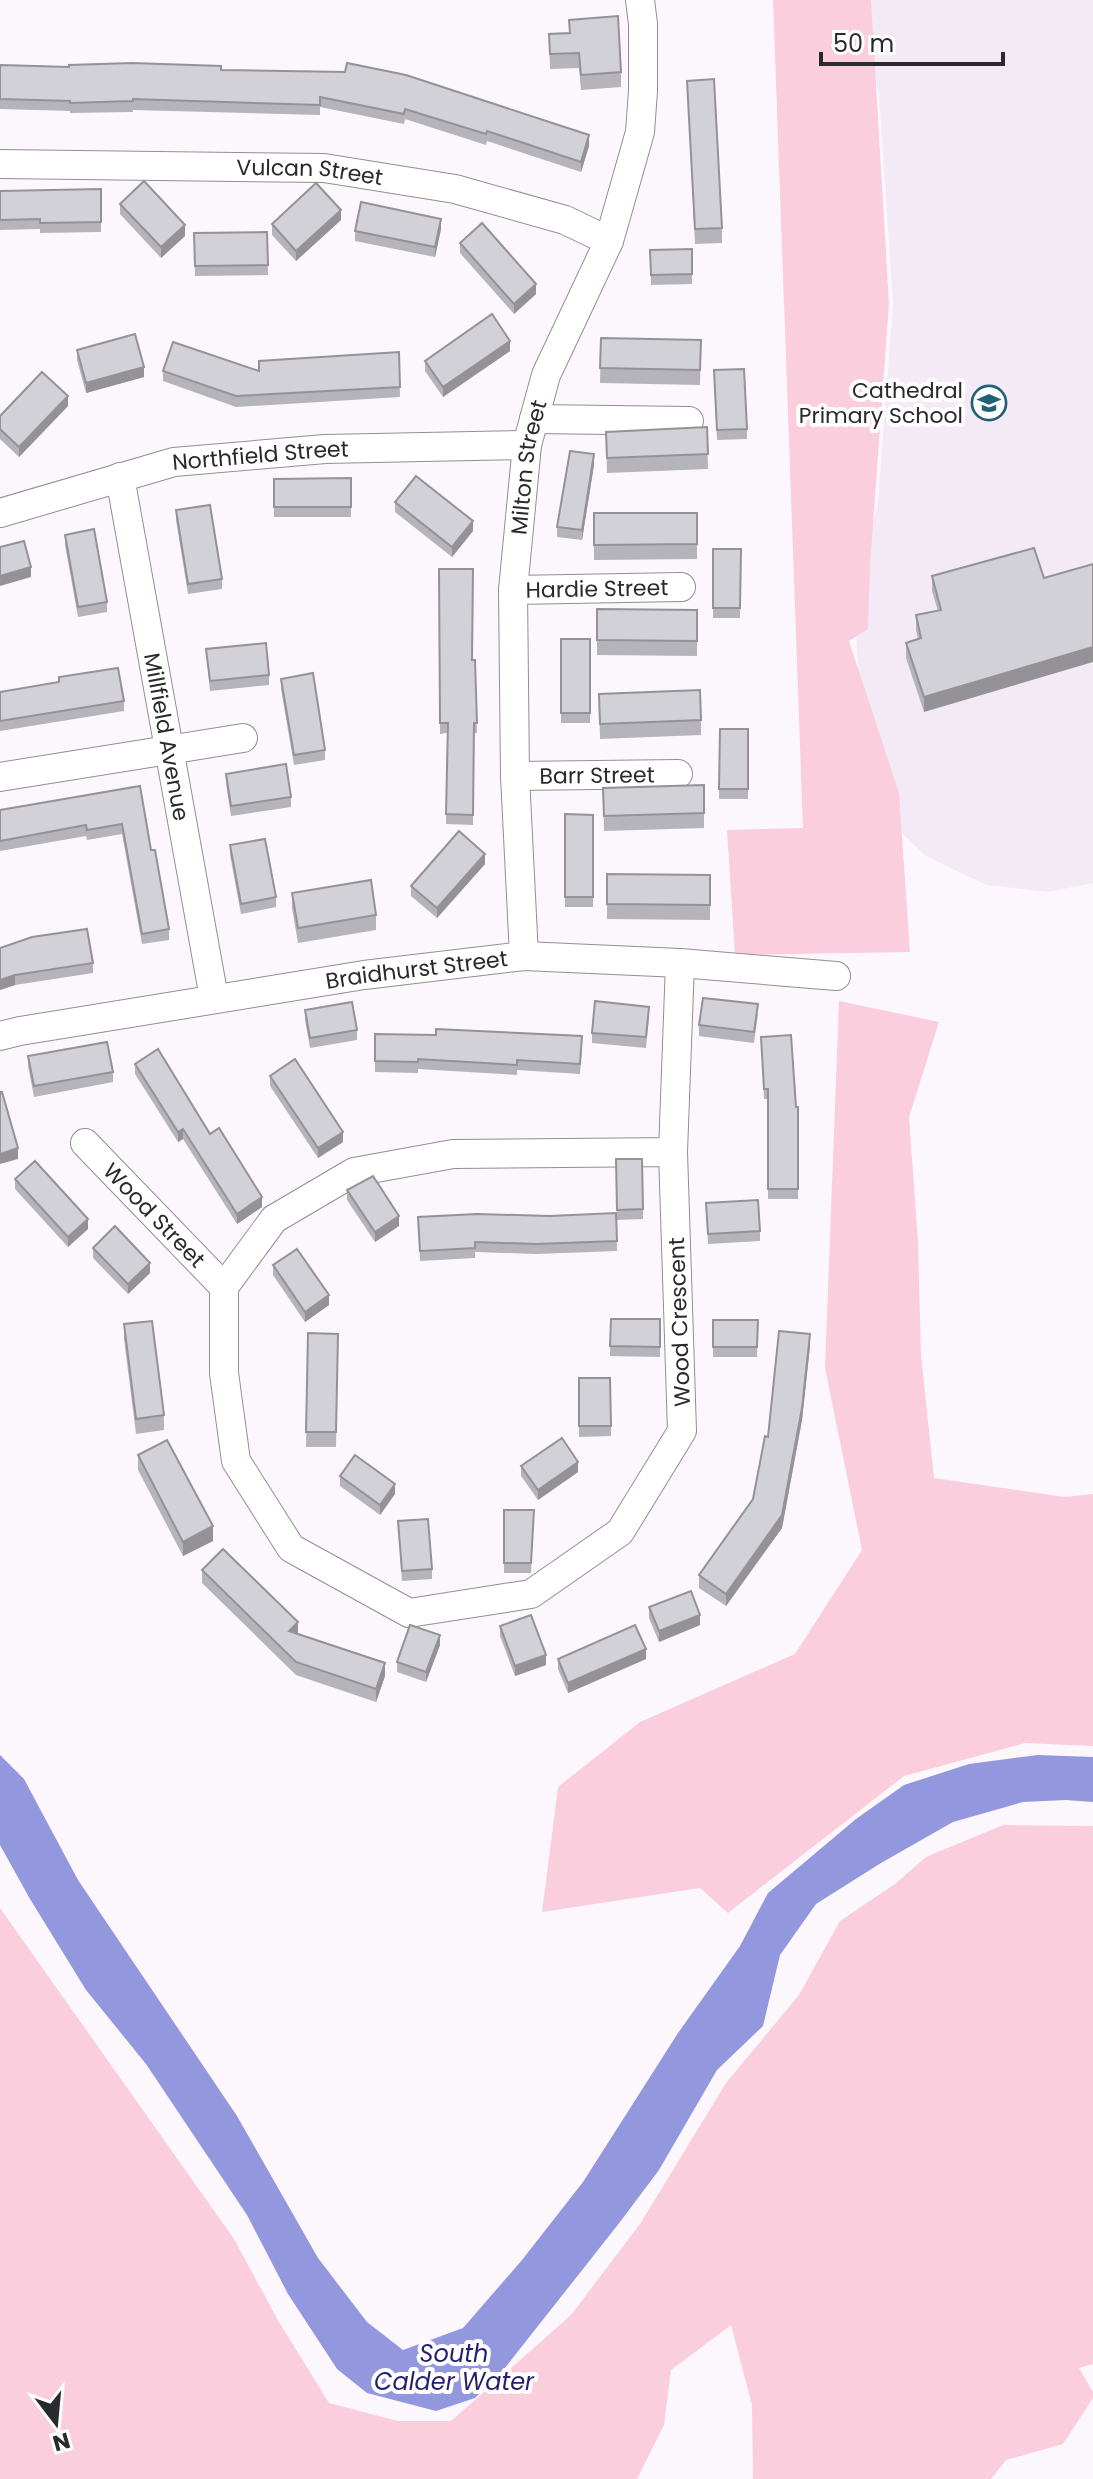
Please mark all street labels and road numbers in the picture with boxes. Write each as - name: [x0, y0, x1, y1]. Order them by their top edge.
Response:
- street label: Vulcan Street: [236, 152, 385, 193]
- street label: Milton Street: [503, 396, 555, 536]
- street label: Northfield Street: [171, 434, 349, 478]
- street label: Hardie Street: [525, 572, 669, 606]
- street label: Millfield Avenue: [136, 650, 197, 823]
- street label: Barr Street: [539, 759, 655, 792]
- street label: Braidhurst Street: [323, 943, 509, 997]
- street label: Wood Street: [96, 1156, 212, 1275]
- street label: Wood Crescent: [661, 1237, 698, 1407]

